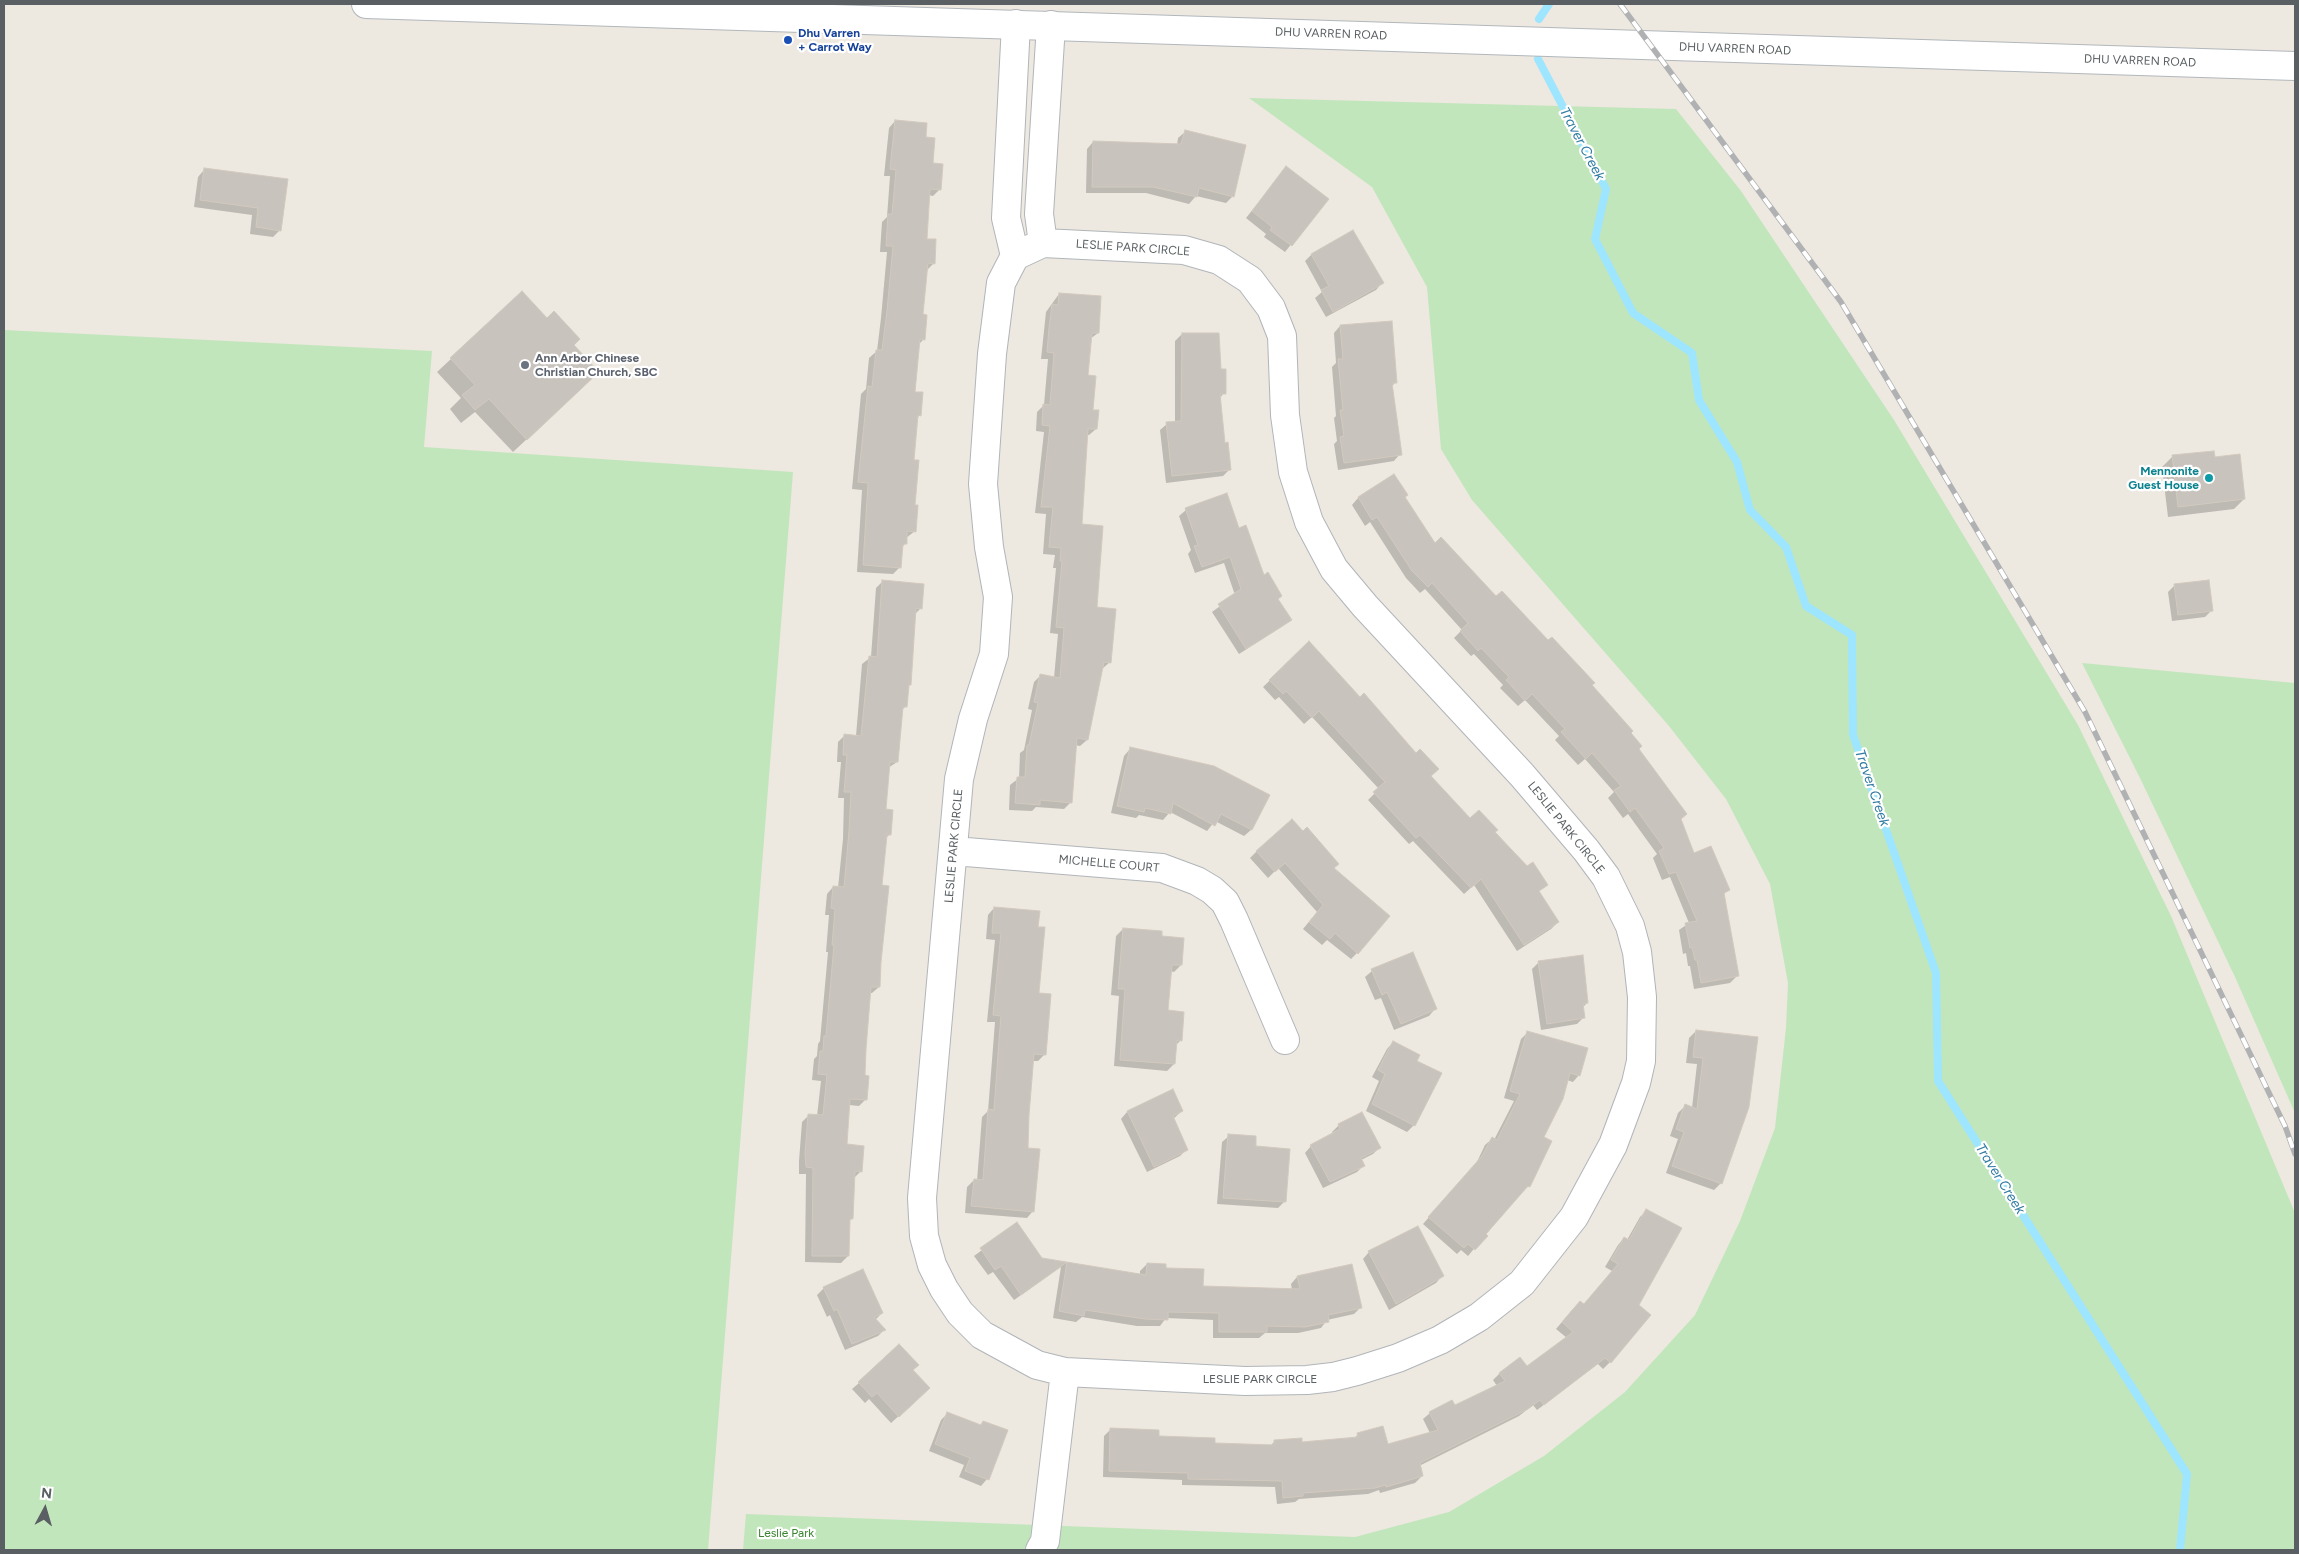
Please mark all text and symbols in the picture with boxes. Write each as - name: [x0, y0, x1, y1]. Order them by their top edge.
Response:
- street label: DHU VARREN ROAD: [1275, 25, 1387, 43]
- place label: Dhu Varren + Carrot Way: [798, 26, 872, 54]
- marker: Dhu Varren + Carrot Way: [782, 34, 794, 46]
- street label: DHU VARREN ROAD: [1679, 40, 1791, 58]
- street label: DHU VARREN ROAD: [2084, 52, 2196, 70]
- water label: Traver Creek: [1556, 105, 1608, 183]
- street label: LESLIE PARK CIRCLE: [1075, 237, 1191, 259]
- place label: Ann Arbor Chinese Christian Church, SBC: [535, 351, 657, 379]
- marker: Ann Arbor Chinese Christian Church, SBC: [519, 359, 531, 371]
- place label: Mennonite Guest House: [2128, 464, 2199, 492]
- marker: Mennonite Guest House: [2203, 472, 2215, 484]
- water label: Traver Creek: [1851, 747, 1893, 829]
- street label: LESLIE PARK CIRCLE: [1524, 779, 1608, 877]
- street label: LESLIE PARK CIRCLE: [942, 788, 966, 904]
- street label: MICHELLE COURT: [1058, 852, 1160, 876]
- water label: Traver Creek: [1972, 1141, 2028, 1217]
- street label: LESLIE PARK CIRCLE: [1203, 1372, 1317, 1386]
- north arrow: [20, 1484, 70, 1534]
- text: N: [40, 1485, 53, 1503]
- park label: Leslie Park: [758, 1526, 814, 1540]

